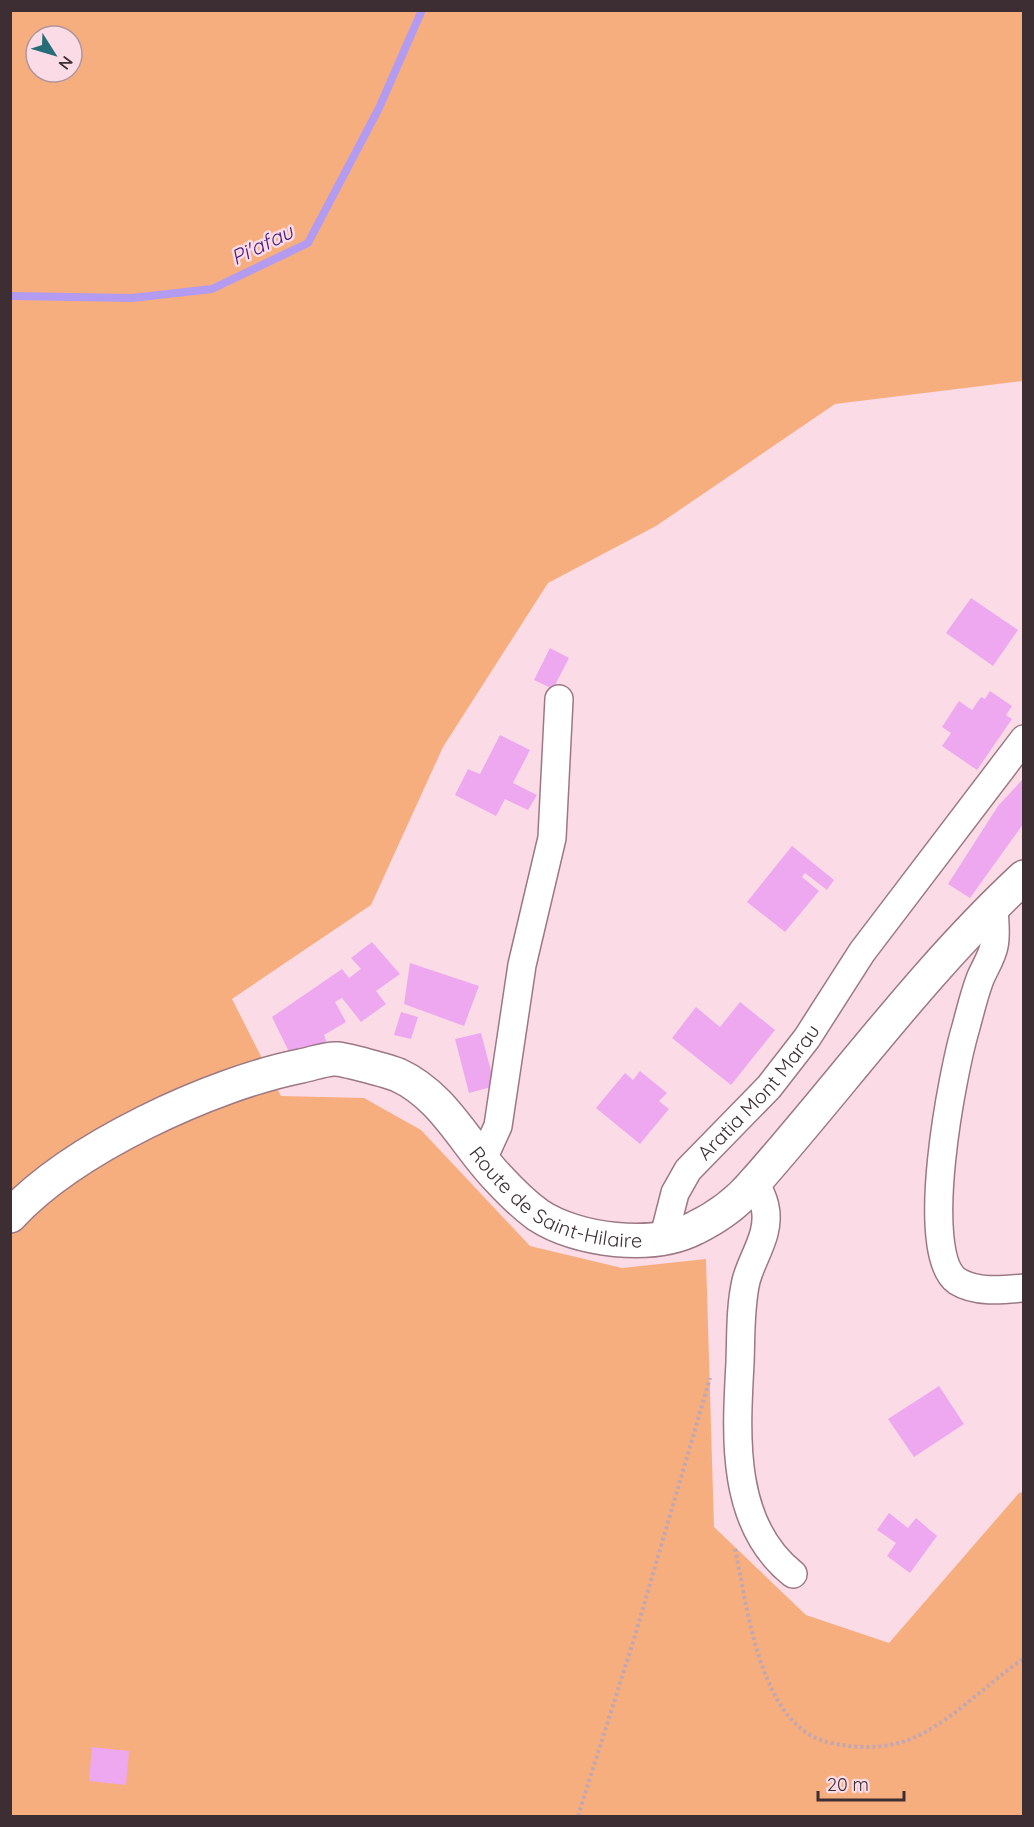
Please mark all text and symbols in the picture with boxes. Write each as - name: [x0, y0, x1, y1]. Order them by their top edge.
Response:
- north arrow: [24, 24, 84, 84]
- text: N: [54, 52, 78, 74]
- water label: Pi'afau: [226, 218, 298, 270]
- street label: Aratia Mont Marau: [692, 1019, 825, 1165]
- street label: Route de Saint-Hilaire: [464, 1141, 642, 1252]
- scale bar: [818, 1764, 904, 1802]
- text: 20 m: [827, 1773, 869, 1796]

